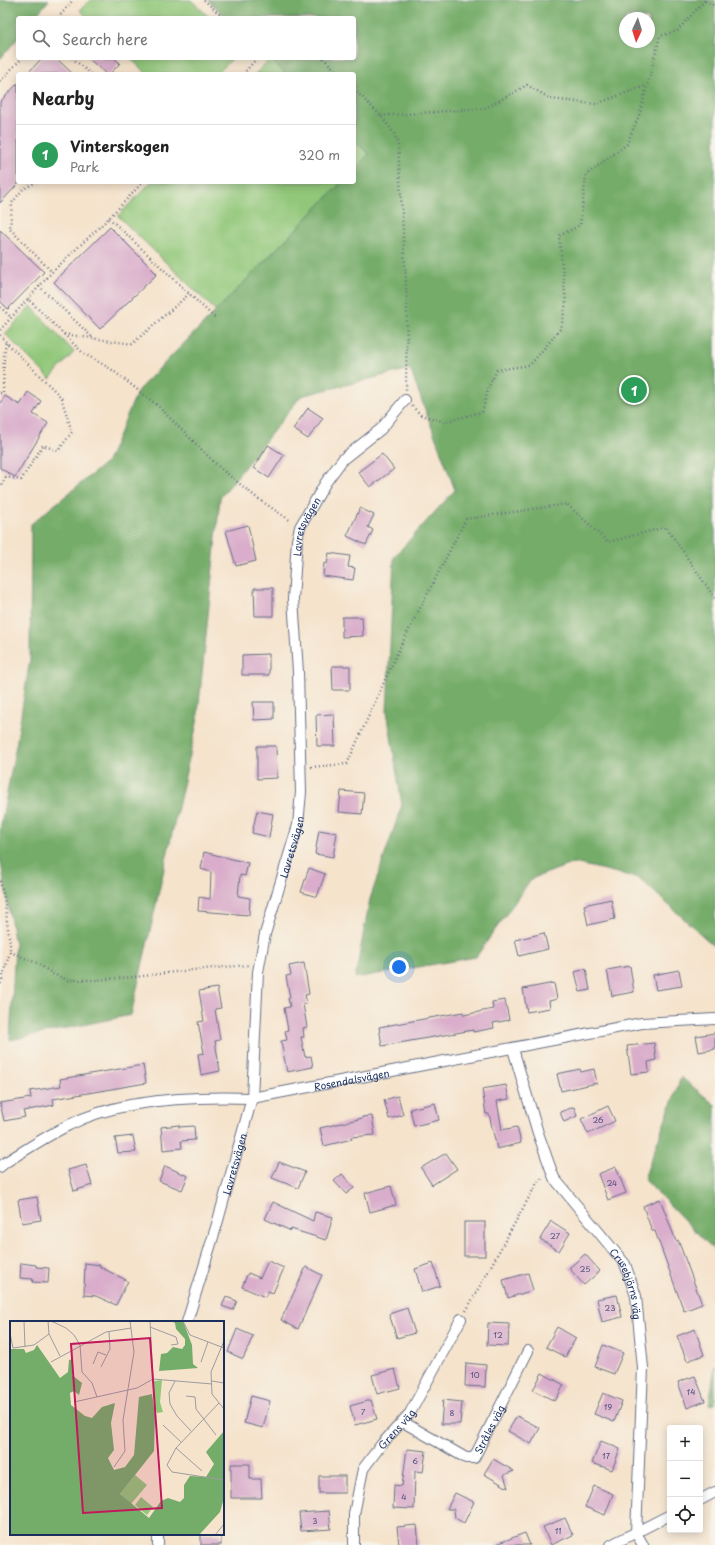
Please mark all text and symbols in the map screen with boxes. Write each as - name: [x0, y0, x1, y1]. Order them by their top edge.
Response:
- north arrow: [619, 12, 655, 48]
- search box: [16, 16, 356, 60]
- icon: search: [30, 27, 52, 49]
- text: Search here: [62, 27, 148, 50]
- text: Nearby: [32, 85, 94, 111]
- text: Vinterskogen: [70, 134, 169, 157]
- text: 1: [42, 145, 48, 164]
- text: 320 m: [298, 145, 340, 164]
- text: Park: [70, 157, 99, 176]
- pin: 1: [621, 375, 647, 405]
- street label: Lavretsvägen: [288, 494, 323, 557]
- street label: Lavretsvägen: [275, 816, 306, 879]
- your location: [389, 957, 409, 977]
- street label: Rosendalsvägen: [312, 1064, 390, 1093]
- house number: 26: [593, 1114, 604, 1126]
- street label: Lavretsvägen: [218, 1131, 249, 1196]
- house number: 24: [607, 1177, 617, 1189]
- house number: 27: [550, 1230, 560, 1242]
- street label: Crusebjörns väg: [607, 1244, 646, 1321]
- house number: 25: [580, 1263, 590, 1275]
- house number: 23: [605, 1302, 615, 1314]
- inset map: [10, 1321, 224, 1535]
- house number: 12: [493, 1329, 503, 1341]
- house number: 10: [470, 1369, 480, 1381]
- house number: 14: [687, 1386, 695, 1398]
- house number: 19: [604, 1401, 612, 1413]
- street label: Stråles väg: [470, 1402, 507, 1456]
- house number: 7: [361, 1406, 366, 1418]
- street label: Grens väg: [374, 1406, 418, 1452]
- house number: 8: [450, 1407, 455, 1419]
- map controls: [667, 1425, 703, 1533]
- button: +: [667, 1425, 703, 1461]
- house number: 17: [602, 1450, 611, 1462]
- house number: 6: [412, 1455, 418, 1467]
- button: −: [667, 1461, 703, 1497]
- house number: 4: [401, 1491, 407, 1503]
- button: locate: [667, 1497, 703, 1533]
- house number: 3: [312, 1515, 318, 1527]
- house number: 11: [555, 1525, 561, 1537]

